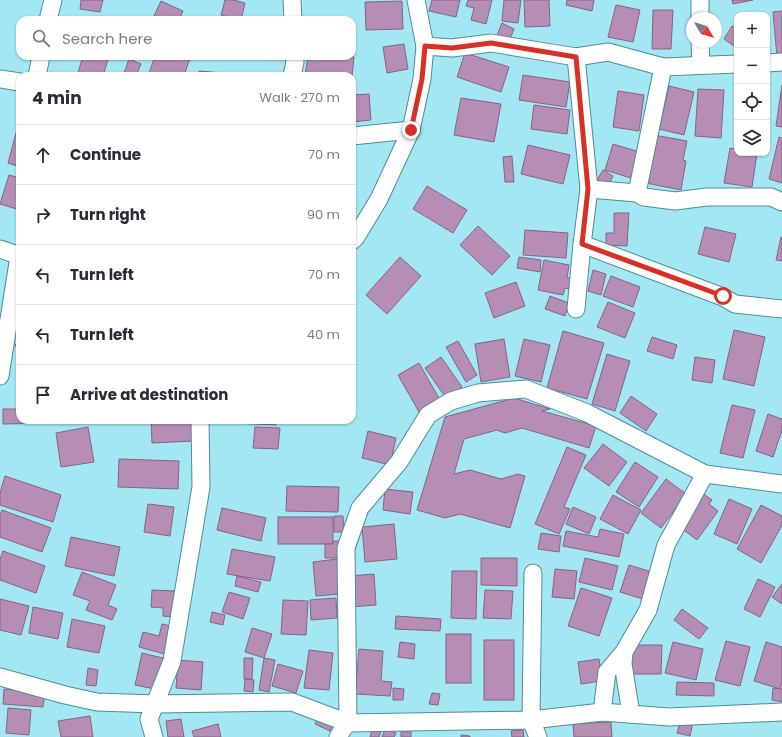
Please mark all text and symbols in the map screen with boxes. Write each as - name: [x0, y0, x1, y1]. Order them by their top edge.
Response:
- north arrow: [686, 12, 722, 48]
- map controls: [734, 12, 770, 156]
- button: +: [734, 12, 770, 48]
- search box: [16, 16, 356, 60]
- icon: search: [30, 27, 52, 49]
- text: Search here: [62, 28, 152, 49]
- button: −: [734, 48, 770, 84]
- button: locate: [734, 84, 770, 120]
- text: 4 min: [32, 86, 82, 110]
- text: Walk · 270 m: [259, 88, 340, 107]
- button: layers: [734, 120, 770, 156]
- route end: [402, 121, 420, 139]
- icon: ahead: [32, 144, 54, 166]
- text: Continue: [70, 144, 141, 165]
- text: 70 m: [308, 145, 340, 164]
- icon: right: [32, 204, 54, 226]
- text: Turn right: [70, 204, 146, 225]
- text: 90 m: [307, 205, 340, 224]
- icon: left: [32, 264, 54, 286]
- text: Turn left: [70, 264, 134, 285]
- text: 70 m: [308, 265, 340, 284]
- route start: [714, 287, 732, 305]
- icon: left: [32, 324, 54, 346]
- text: Turn left: [70, 324, 134, 345]
- text: 40 m: [307, 325, 340, 344]
- icon: arrive: [32, 384, 54, 406]
- text: Arrive at destination: [70, 384, 228, 405]

